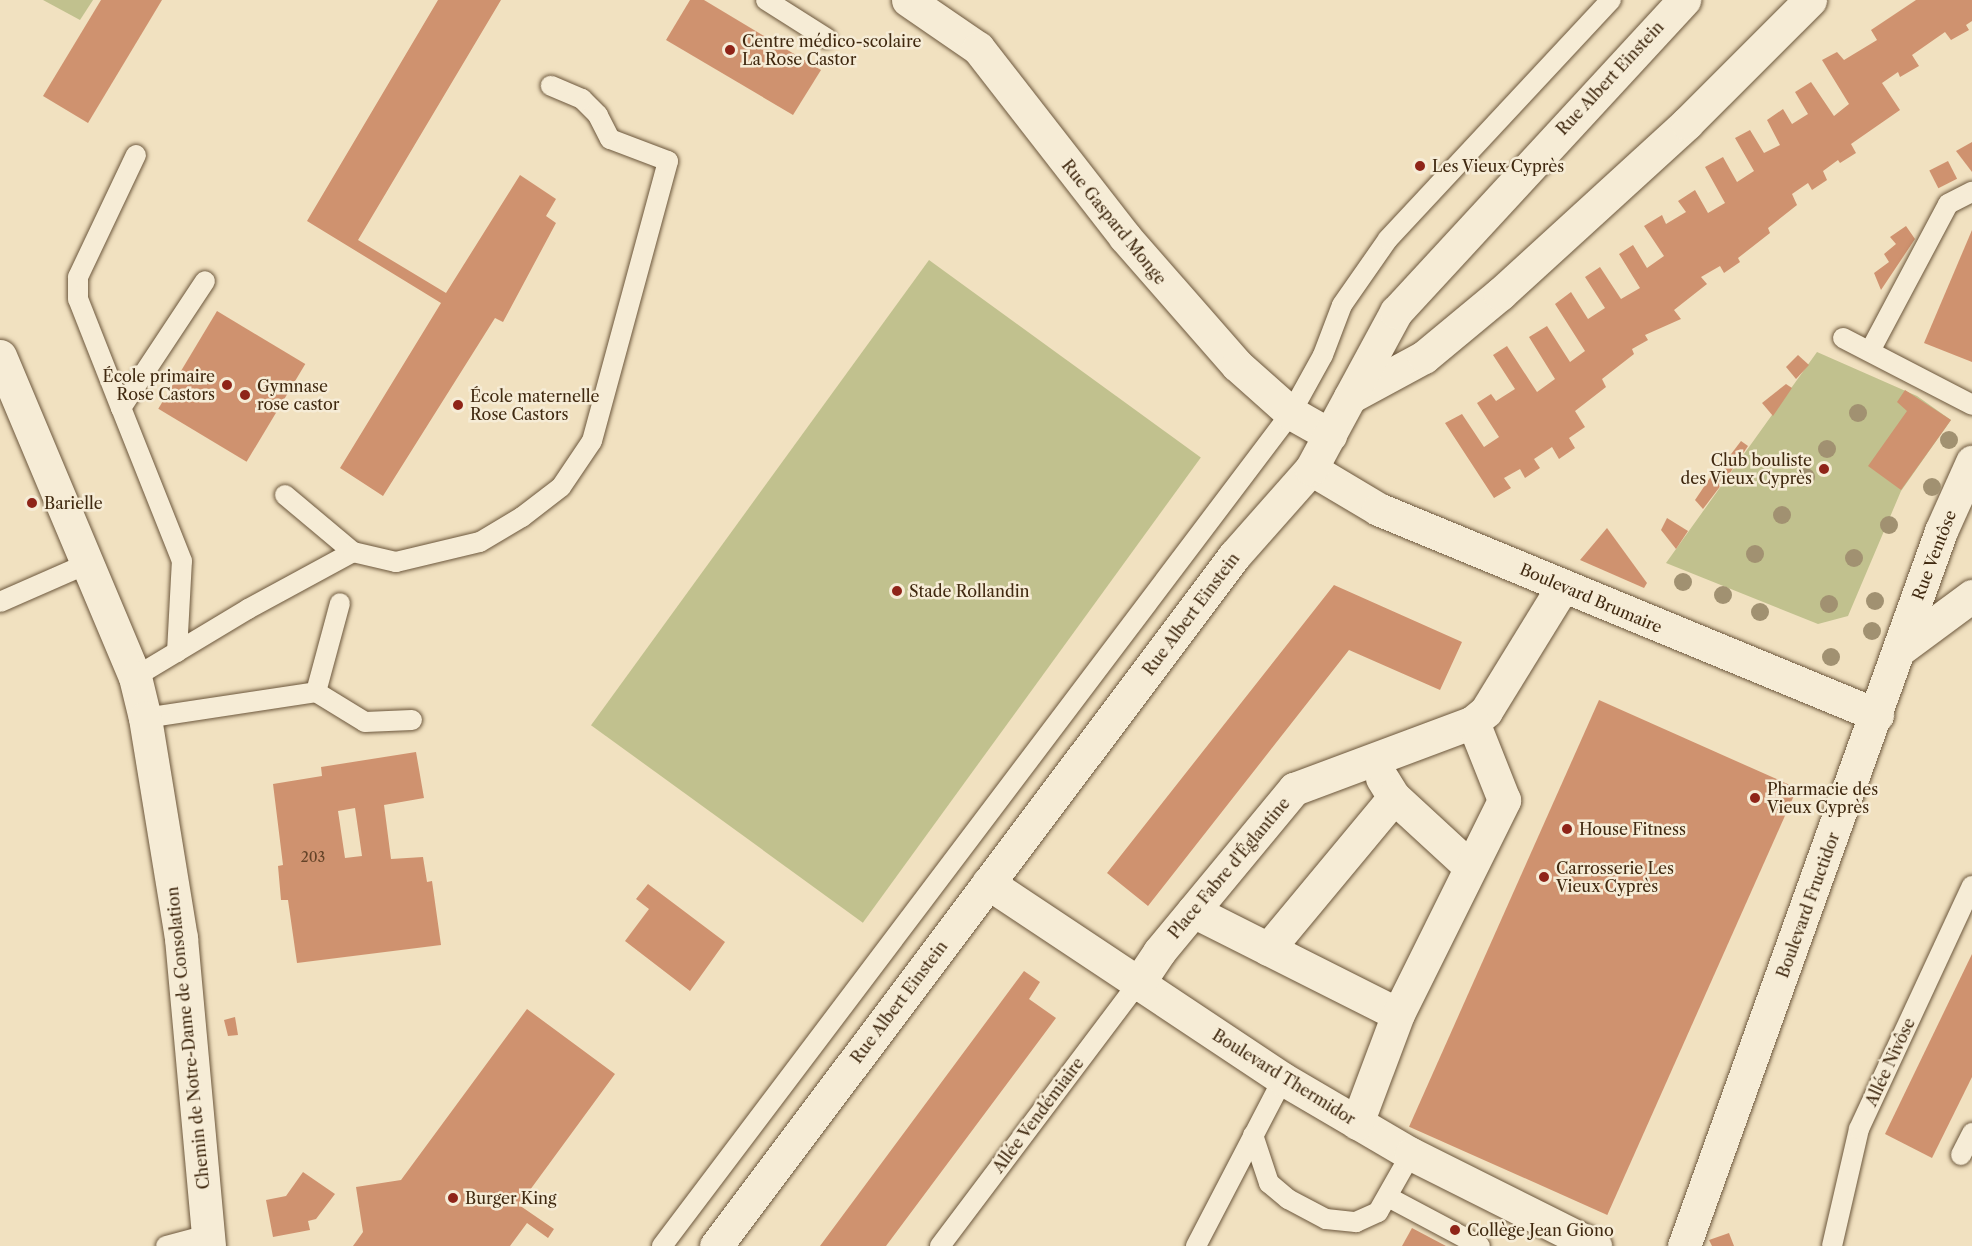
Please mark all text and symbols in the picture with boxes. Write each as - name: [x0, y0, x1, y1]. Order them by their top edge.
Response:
- street label: Rue Albert Einstein: [1552, 17, 1668, 139]
- place label: Centre médico-scolaire La Rose Castor: [742, 31, 921, 69]
- marker: Centre médico-scolaire La Rose Castor: [723, 43, 737, 57]
- street label: Rue Gaspard Monge: [1058, 156, 1170, 288]
- place label: Les Vieux Cyprès: [1432, 156, 1565, 176]
- marker: Les Vieux Cyprès: [1413, 159, 1427, 173]
- place label: École primaire Rose Castors: [103, 366, 215, 404]
- place label: Gymnase rose castor: [257, 376, 339, 414]
- marker: École primaire Rose Castors: [220, 378, 234, 392]
- place label: École maternelle Rose Castors: [470, 386, 599, 424]
- marker: Gymnase rose castor: [238, 388, 252, 402]
- marker: École maternelle Rose Castors: [451, 398, 465, 412]
- place label: Club bouliste des Vieux Cyprès: [1680, 450, 1812, 488]
- marker: Club bouliste des Vieux Cyprès: [1817, 462, 1831, 476]
- place label: Barielle: [44, 493, 103, 513]
- marker: Barielle: [25, 496, 39, 510]
- street label: Rue Ventôse: [1908, 507, 1960, 603]
- street label: Rue Albert Einstein: [1139, 549, 1243, 679]
- street label: Boulevard Brumaire: [1517, 559, 1665, 637]
- place label: Stade Rollandin: [909, 581, 1030, 601]
- marker: Stade Rollandin: [890, 584, 904, 598]
- place label: Pharmacie des Vieux Cyprès: [1767, 779, 1878, 817]
- marker: Pharmacie des Vieux Cyprès: [1748, 791, 1762, 805]
- street label: Place Fabre d'Églantine: [1164, 794, 1294, 942]
- place label: House Fitness: [1579, 819, 1686, 839]
- marker: House Fitness: [1560, 822, 1574, 836]
- street label: Boulevard Fructidor: [1773, 830, 1843, 980]
- house number: 203: [301, 849, 325, 865]
- place label: Carrosserie Les Vieux Cyprès: [1556, 858, 1674, 896]
- marker: Carrosserie Les Vieux Cyprès: [1537, 870, 1551, 884]
- street label: Chemin de Notre-Dame de Consolation: [163, 886, 213, 1190]
- street label: Rue Albert Einstein: [847, 937, 951, 1067]
- street label: Allée Nivôse: [1861, 1015, 1919, 1109]
- street label: Boulevard Thermidor: [1209, 1025, 1359, 1129]
- street label: Allée Vendémiaire: [988, 1053, 1088, 1177]
- place label: Burger King: [465, 1188, 557, 1208]
- marker: Burger King: [446, 1191, 460, 1205]
- place label: Collège Jean Giono: [1467, 1220, 1614, 1240]
- marker: Collège Jean Giono: [1448, 1223, 1462, 1237]

